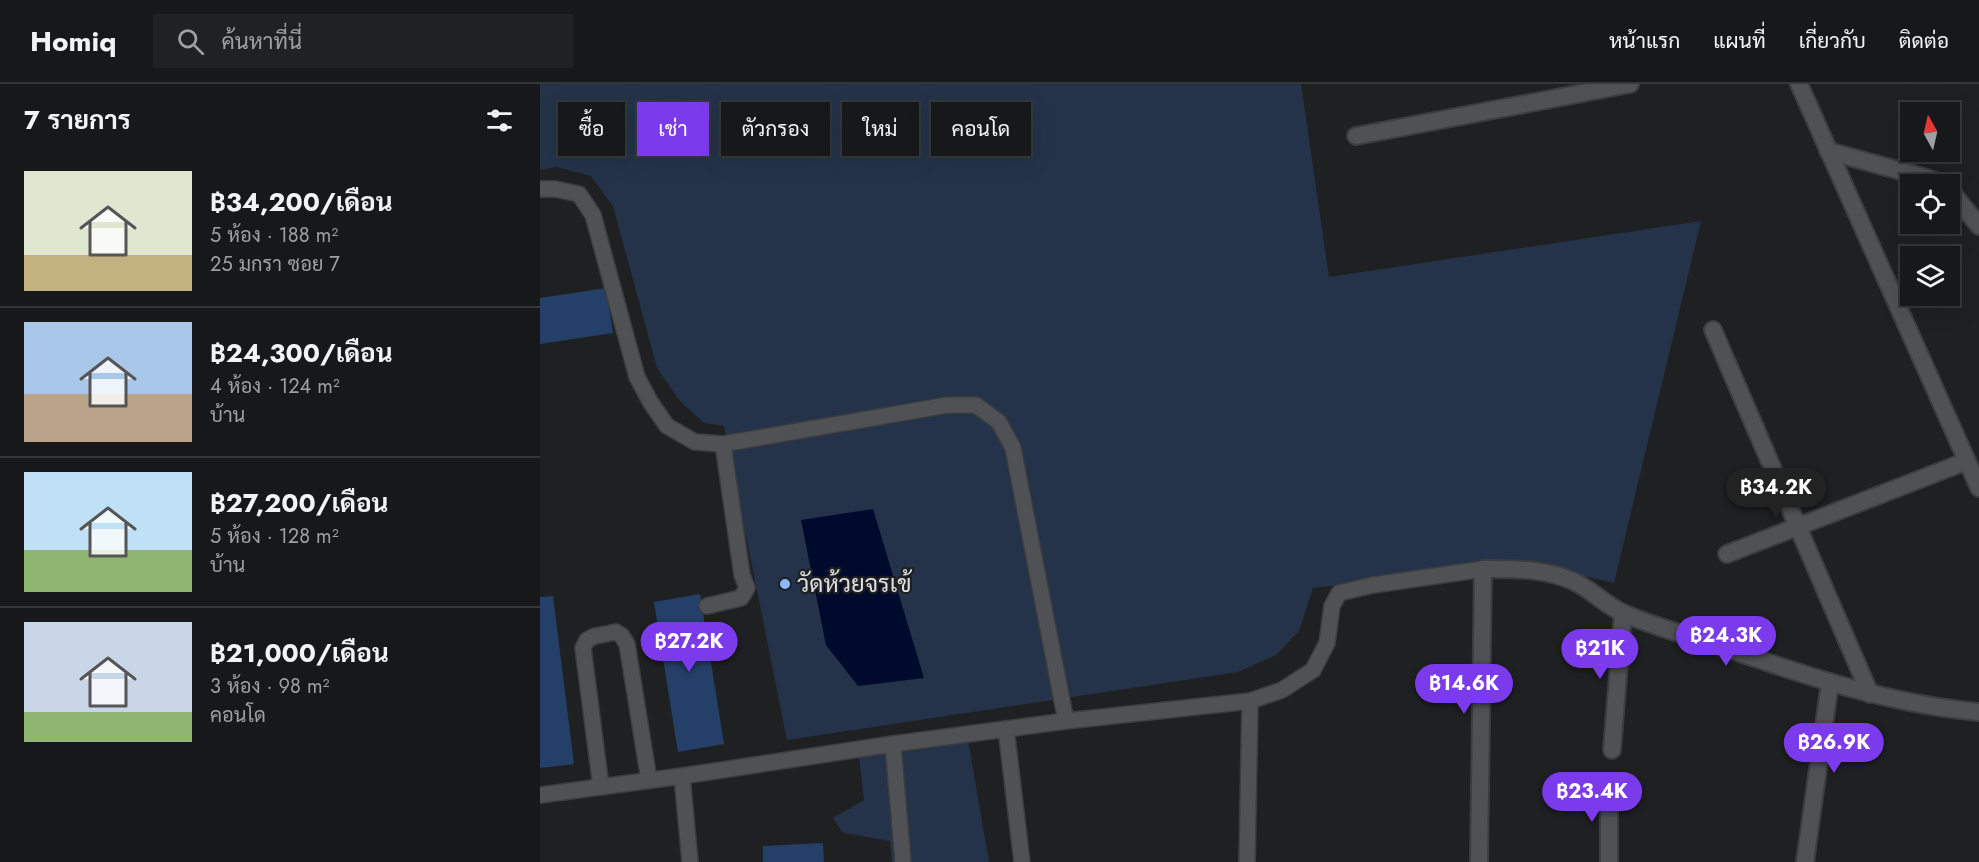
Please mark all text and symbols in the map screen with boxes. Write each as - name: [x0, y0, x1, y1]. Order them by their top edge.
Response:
- search box: [153, 14, 573, 68]
- text: Homiq: [30, 21, 117, 62]
- icon: search: [174, 25, 207, 58]
- text: ค้นหาที่นี่: [222, 25, 302, 57]
- text: หน้าแรก: [1609, 26, 1680, 56]
- text: แผนที่: [1713, 26, 1766, 56]
- text: เกี่ยวกับ: [1799, 26, 1866, 56]
- text: ติดต่อ: [1899, 26, 1949, 56]
- text: 7 รายการ: [24, 101, 131, 139]
- chip: ซื้อ: [558, 102, 625, 156]
- chip: เช่า: [637, 102, 709, 156]
- chip: ตัวกรอง: [721, 102, 830, 156]
- chip: ใหม่: [842, 102, 919, 156]
- chip: คอนโด: [931, 102, 1031, 156]
- north arrow: [1900, 102, 1960, 162]
- map controls: [1900, 102, 1960, 306]
- icon: filters: [483, 104, 516, 137]
- button: locate: [1900, 174, 1960, 234]
- text: ฿34,200/เดือน: [210, 183, 393, 221]
- icon: home: [72, 195, 144, 267]
- text: 5 ห้อง · 188 m²: [210, 221, 338, 250]
- button: layers: [1900, 246, 1960, 306]
- text: 25 มกรา ซอย 7: [210, 250, 340, 279]
- text: ฿24,300/เดือน: [210, 334, 393, 372]
- icon: home: [72, 346, 144, 418]
- text: 4 ห้อง · 124 m²: [210, 372, 340, 401]
- text: บ้าน: [210, 401, 245, 430]
- pin: ฿34.2K: [1727, 468, 1825, 519]
- text: ฿34.2K: [1740, 473, 1812, 502]
- text: ฿27,200/เดือน: [210, 484, 389, 522]
- icon: home: [72, 496, 144, 568]
- text: 5 ห้อง · 128 m²: [210, 522, 339, 551]
- text: บ้าน: [210, 551, 245, 580]
- place label: วัดห้วยจรเข้: [797, 566, 912, 601]
- marker: วัดห้วยจรเข้: [778, 577, 792, 591]
- pin: ฿24.3K: [1677, 616, 1775, 667]
- text: ฿24.3K: [1690, 621, 1762, 650]
- pin: ฿27.2K: [640, 622, 738, 673]
- text: ฿27.2K: [655, 627, 723, 656]
- pin: ฿21K: [1564, 629, 1636, 680]
- text: ฿21,000/เดือน: [210, 634, 389, 672]
- text: ฿21K: [1575, 634, 1625, 663]
- icon: home: [72, 646, 144, 718]
- pin: ฿14.6K: [1415, 664, 1513, 715]
- text: ฿14.6K: [1429, 669, 1499, 698]
- text: 3 ห้อง · 98 m²: [210, 672, 329, 701]
- text: คอนโด: [210, 701, 266, 730]
- pin: ฿26.9K: [1785, 723, 1883, 774]
- text: ฿26.9K: [1798, 728, 1870, 757]
- pin: ฿23.4K: [1543, 772, 1641, 823]
- text: ฿23.4K: [1556, 777, 1628, 806]

